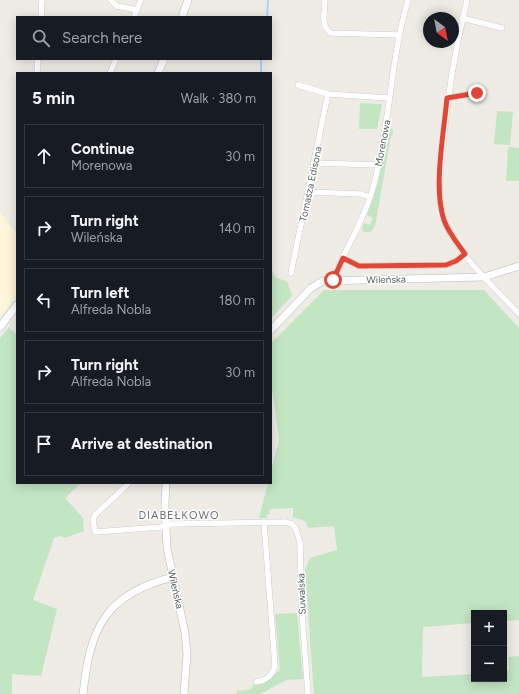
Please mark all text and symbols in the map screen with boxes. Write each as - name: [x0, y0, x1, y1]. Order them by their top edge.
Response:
- north arrow: [423, 12, 459, 48]
- search box: [16, 16, 272, 60]
- icon: search: [30, 27, 52, 49]
- text: Search here: [62, 29, 142, 47]
- route end: [468, 84, 486, 102]
- text: 5 min: [32, 88, 75, 108]
- text: Walk · 380 m: [181, 91, 256, 106]
- street label: Morenowa: [372, 119, 393, 167]
- text: Continue: [71, 140, 134, 158]
- icon: ahead: [33, 145, 55, 167]
- street label: Tomasza Edisona: [296, 145, 325, 223]
- text: 30 m: [225, 149, 255, 164]
- text: Morenowa: [71, 158, 132, 173]
- text: Turn right: [71, 212, 139, 230]
- icon: right: [33, 217, 55, 239]
- text: 140 m: [219, 221, 255, 236]
- text: Wileńska: [71, 230, 123, 245]
- route start: [324, 271, 342, 289]
- street label: Wileńska: [366, 273, 406, 286]
- text: Turn left: [71, 284, 129, 302]
- icon: left: [33, 289, 55, 311]
- text: 180 m: [219, 293, 255, 308]
- text: Alfreda Nobla: [71, 302, 151, 317]
- text: Turn right: [71, 356, 139, 374]
- icon: right: [33, 361, 55, 383]
- text: 30 m: [225, 365, 255, 380]
- text: Alfreda Nobla: [71, 374, 151, 389]
- icon: arrive: [33, 433, 55, 455]
- text: Arrive at destination: [71, 435, 212, 453]
- district label: DIABEŁKOWO: [138, 509, 220, 522]
- street label: Wileńska: [165, 568, 186, 610]
- street label: Suwalska: [294, 573, 309, 615]
- map controls: [471, 610, 507, 682]
- button: +: [471, 610, 507, 646]
- button: −: [471, 646, 507, 682]

